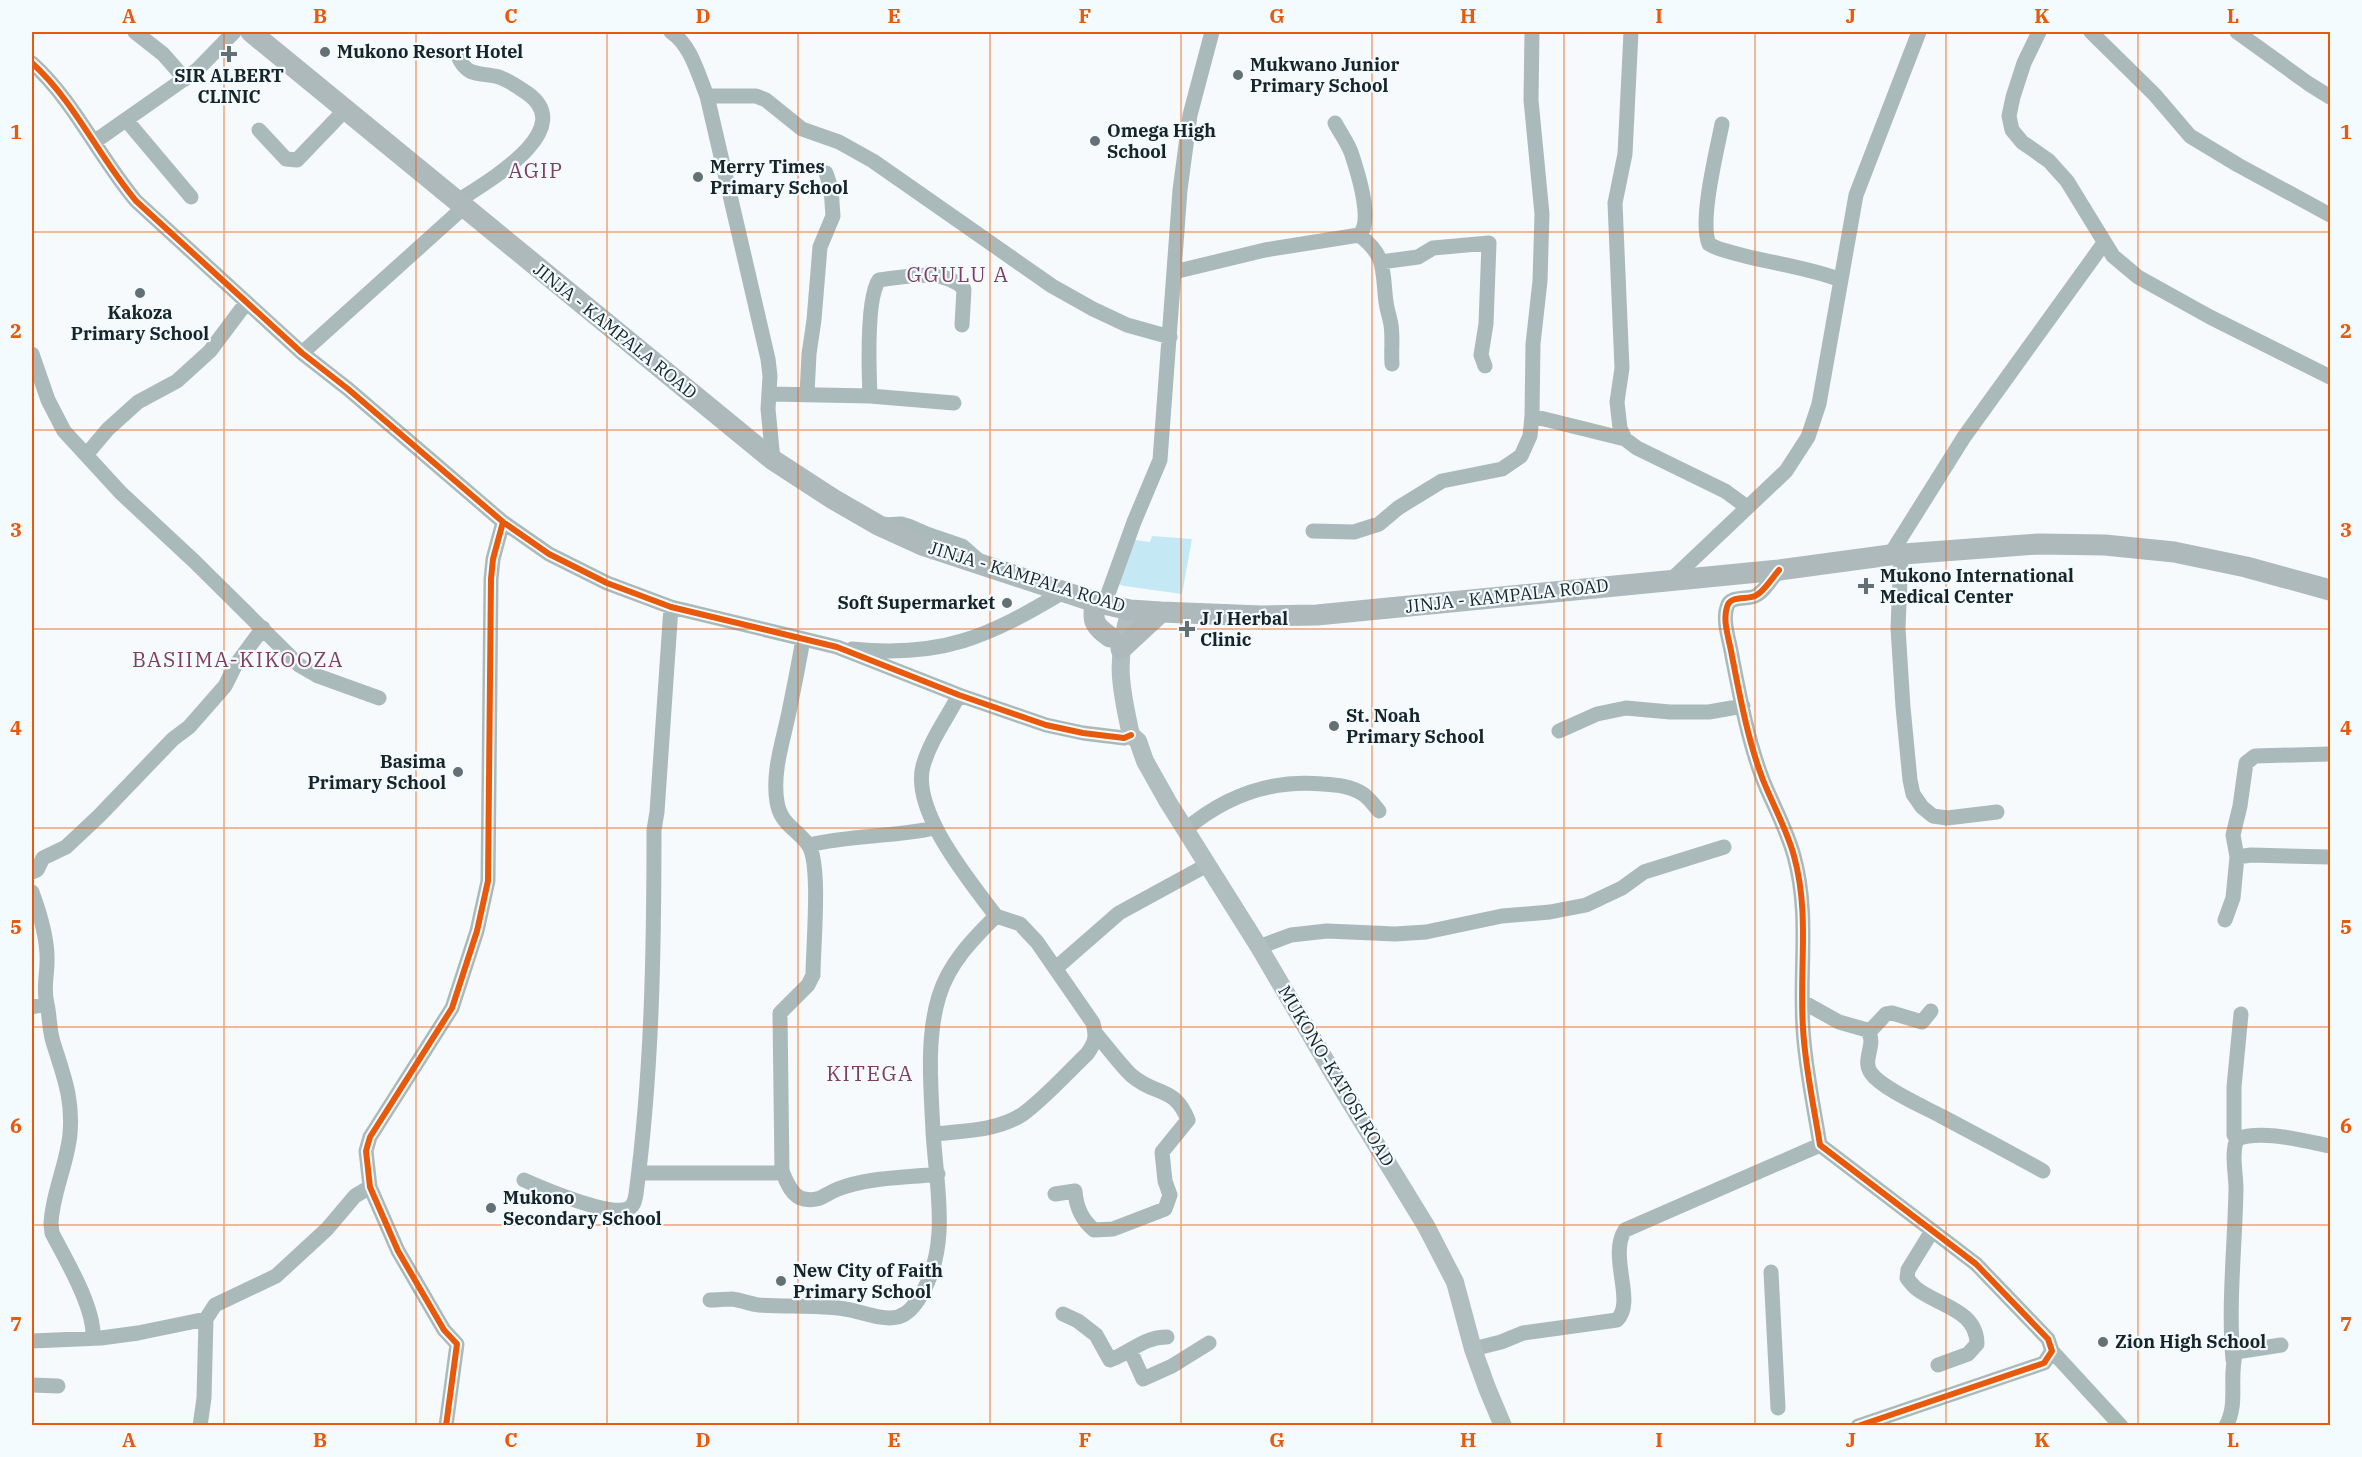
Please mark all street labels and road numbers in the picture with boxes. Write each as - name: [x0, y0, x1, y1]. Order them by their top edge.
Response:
- street label: JINJA - KAMPALA ROAD: [529, 257, 702, 404]
- street label: JINJA - KAMPALA ROAD: [926, 536, 1128, 617]
- street label: JINJA - KAMPALA ROAD: [1404, 573, 1610, 618]
- street label: MUKONO-KATOSI ROAD: [1273, 981, 1400, 1171]

